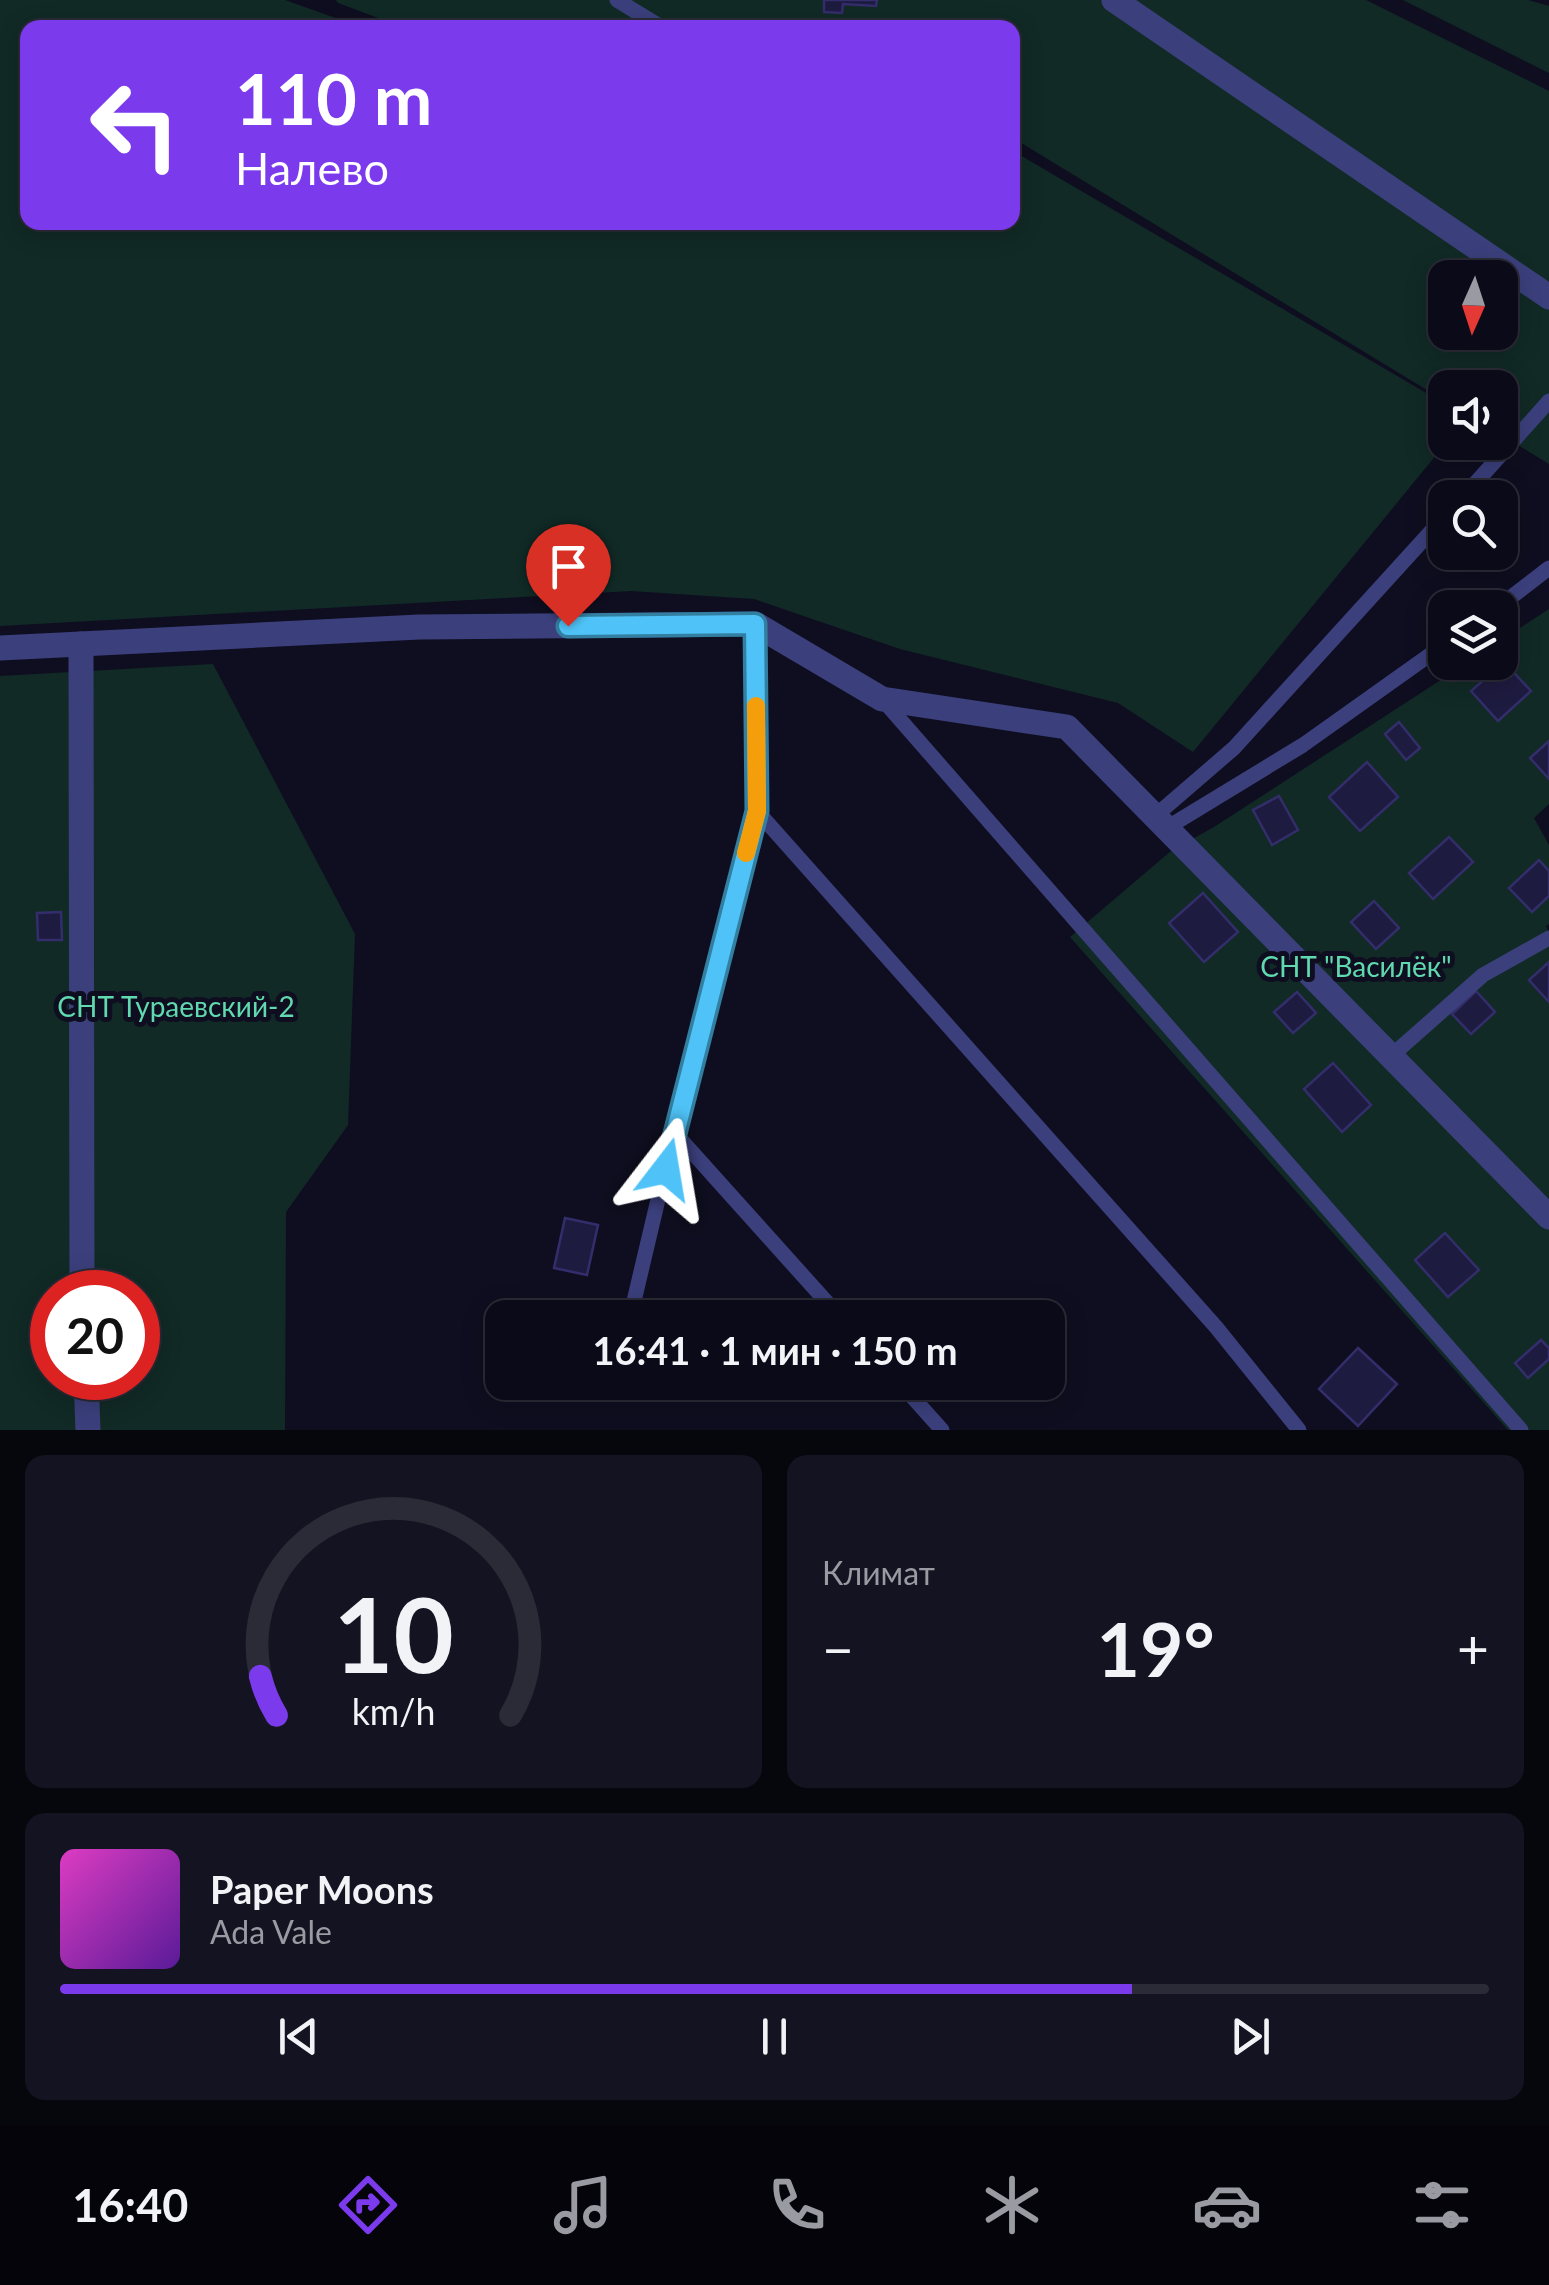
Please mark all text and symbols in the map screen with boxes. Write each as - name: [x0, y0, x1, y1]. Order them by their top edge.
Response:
- text: 110 m: [235, 56, 432, 140]
- icon: left: [70, 60, 200, 190]
- text: Налево: [235, 141, 389, 195]
- north arrow: [1428, 260, 1518, 350]
- map controls: [1428, 260, 1518, 680]
- button: sound: [1428, 370, 1518, 460]
- button: search: [1428, 480, 1518, 570]
- pin: [526, 524, 611, 627]
- icon: arrive: [541, 539, 596, 594]
- button: layers: [1428, 590, 1518, 680]
- park label: СНТ "Василёк": [1260, 949, 1452, 983]
- park label: СНТ Тураевский-2: [57, 989, 295, 1023]
- position arrow: [614, 1117, 718, 1221]
- speed limit sign: 20: [30, 1270, 160, 1400]
- text: 16:41 · 1 мин · 150 m: [592, 1327, 958, 1373]
- text: Климат: [822, 1553, 935, 1592]
- text: 10: [333, 1570, 454, 1695]
- text: 19°: [1096, 1603, 1215, 1693]
- text: −: [822, 1615, 854, 1681]
- text: +: [1457, 1615, 1489, 1681]
- text: km/h: [352, 1690, 435, 1733]
- text: Paper Moons: [210, 1866, 434, 1912]
- text: Ada Vale: [210, 1912, 332, 1951]
- icon: previous: [271, 2009, 326, 2064]
- icon: pause: [747, 2009, 802, 2064]
- icon: next: [1223, 2009, 1278, 2064]
- icon: directions: [333, 2170, 403, 2240]
- icon: music: [548, 2170, 618, 2240]
- icon: phone: [762, 2170, 832, 2240]
- icon: climate: [977, 2170, 1047, 2240]
- icon: car: [1192, 2170, 1262, 2240]
- icon: filters: [1407, 2170, 1477, 2240]
- text: 16:40: [72, 2178, 188, 2232]

